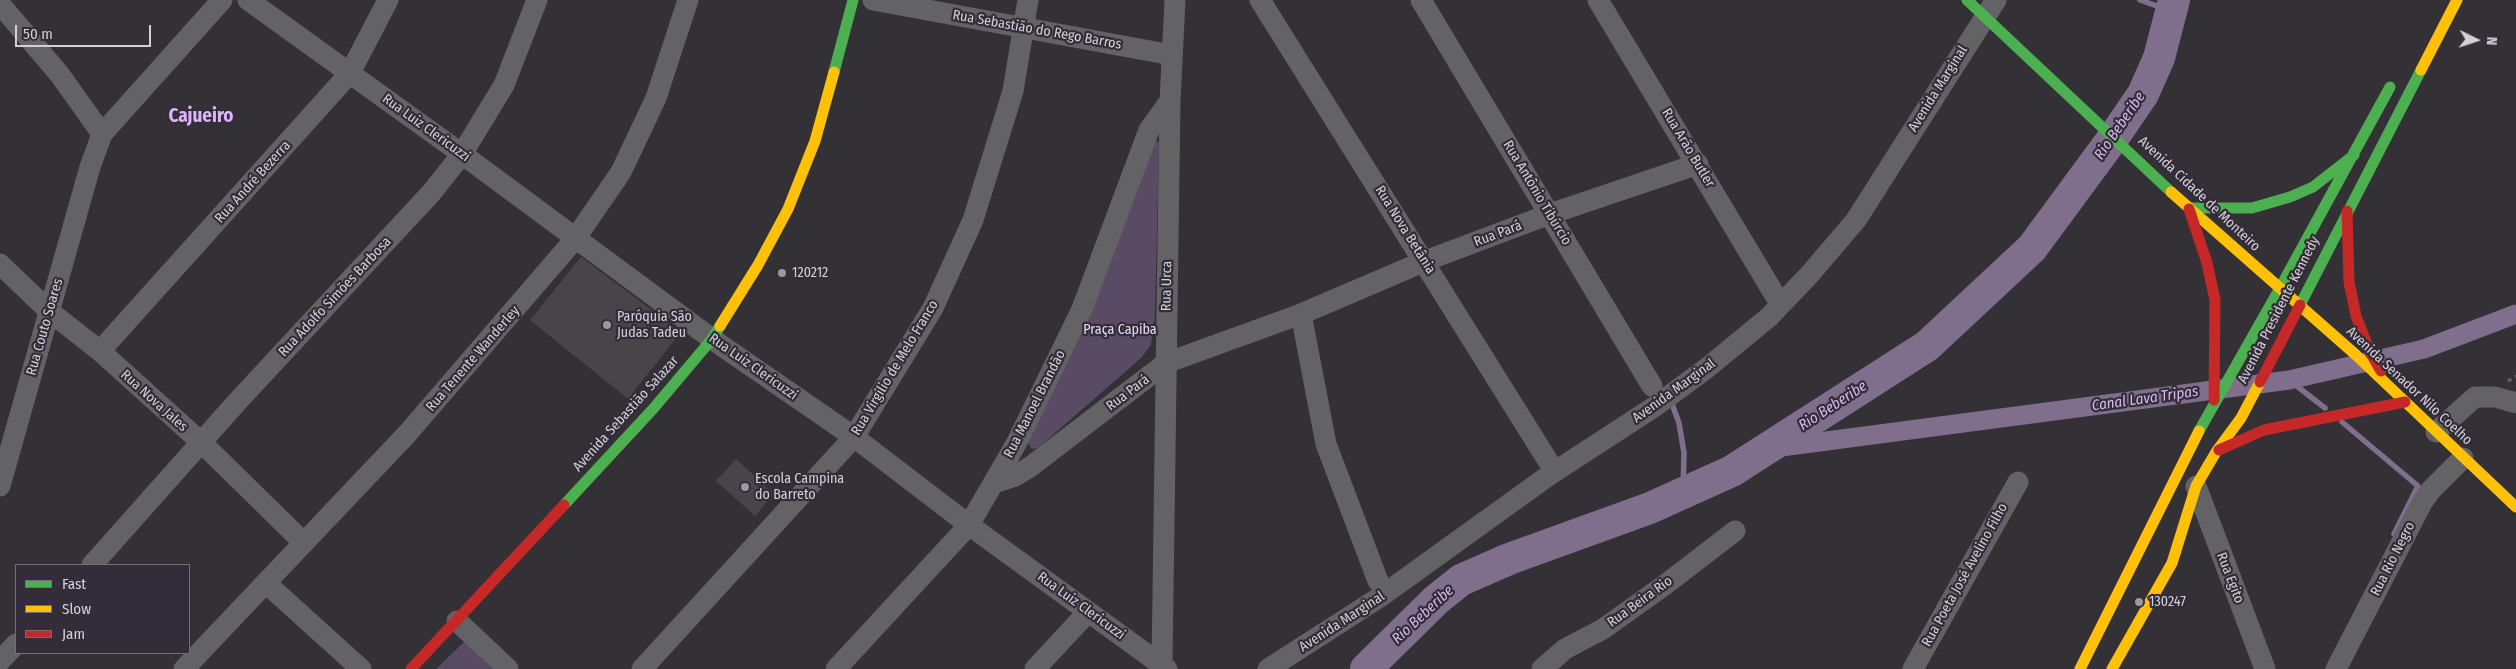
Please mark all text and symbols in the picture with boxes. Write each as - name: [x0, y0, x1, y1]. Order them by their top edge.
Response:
- street label: Rua Sebastião do Rego Barros: [951, 7, 1123, 53]
- scale bar: [18, 15, 154, 47]
- north arrow: [2451, 15, 2501, 65]
- text: 50 m: [23, 25, 53, 43]
- text: N: [2483, 36, 2500, 46]
- street label: Avenida Marginal: [1905, 43, 1971, 135]
- water label: Rio Beberibe: [2091, 89, 2149, 163]
- street label: Rua Luiz Clericuzzi: [379, 90, 473, 166]
- street label: Rua Arão Butler: [1658, 105, 1718, 191]
- district label: Cajueiro: [169, 106, 233, 128]
- street label: Avenida Cidade de Monteiro: [2134, 133, 2264, 255]
- street label: Rua André Bezerra: [212, 137, 294, 227]
- street label: Rua Antônio Tibúrcio: [1499, 138, 1575, 248]
- street label: Rua Nova Betânia: [1371, 183, 1439, 277]
- street label: Rua Pará: [1472, 217, 1524, 251]
- street label: Rua Adolfo Simões Barbosa: [275, 234, 395, 360]
- street label: Avenida Presidente Kennedy: [2235, 234, 2323, 386]
- street label: Rua Urca: [1158, 261, 1176, 311]
- place label: 120212: [792, 265, 828, 281]
- marker: 120212: [776, 267, 788, 279]
- street label: Rua Couto Soares: [23, 277, 67, 377]
- street label: Rua Virgílio de Melo Franco: [848, 297, 942, 439]
- street label: Rua Tenente Wanderley: [423, 303, 523, 415]
- place label: Paróquia São Judas Tadeu: [617, 309, 692, 342]
- marker: Paróquia São Judas Tadeu: [601, 319, 613, 331]
- park label: Praça Capiba: [1083, 322, 1157, 338]
- street label: Avenida Senador Nilo Coelho: [2343, 323, 2475, 449]
- street label: Rua Luiz Clericuzzi: [705, 330, 801, 404]
- street label: Rua Manoel Brandão: [1001, 347, 1069, 461]
- street label: Avenida Sebastião Salazar: [570, 353, 682, 475]
- street label: Avenida Marginal: [1629, 355, 1719, 427]
- street label: Rua Nova Jales: [117, 367, 191, 435]
- street label: Rua Pará: [1103, 371, 1153, 415]
- water label: Rio Beberibe: [1796, 377, 1870, 435]
- water label: Canal Lava Tripas: [2091, 383, 2199, 415]
- place label: Escola Campina do Barreto: [755, 471, 844, 504]
- marker: Escola Campina do Barreto: [739, 481, 751, 493]
- street label: Rua Poeta José Avelino Filho: [1918, 500, 2012, 650]
- street label: Rua Rio Negro: [2367, 519, 2419, 599]
- street label: Rua Egito: [2213, 550, 2247, 606]
- legend: [15, 564, 190, 654]
- street label: Rua Luiz Clericuzzi: [1034, 568, 1128, 644]
- street label: Rua Beira Rio: [1604, 573, 1676, 631]
- text: Fast: [62, 575, 86, 593]
- water label: Rio Beberibe: [1388, 582, 1458, 648]
- street label: Avenida Marginal: [1296, 588, 1388, 656]
- place label: 130247: [2149, 594, 2186, 610]
- marker: 130247: [2133, 596, 2145, 608]
- text: Slow: [62, 600, 91, 618]
- text: Jam: [62, 625, 85, 643]

